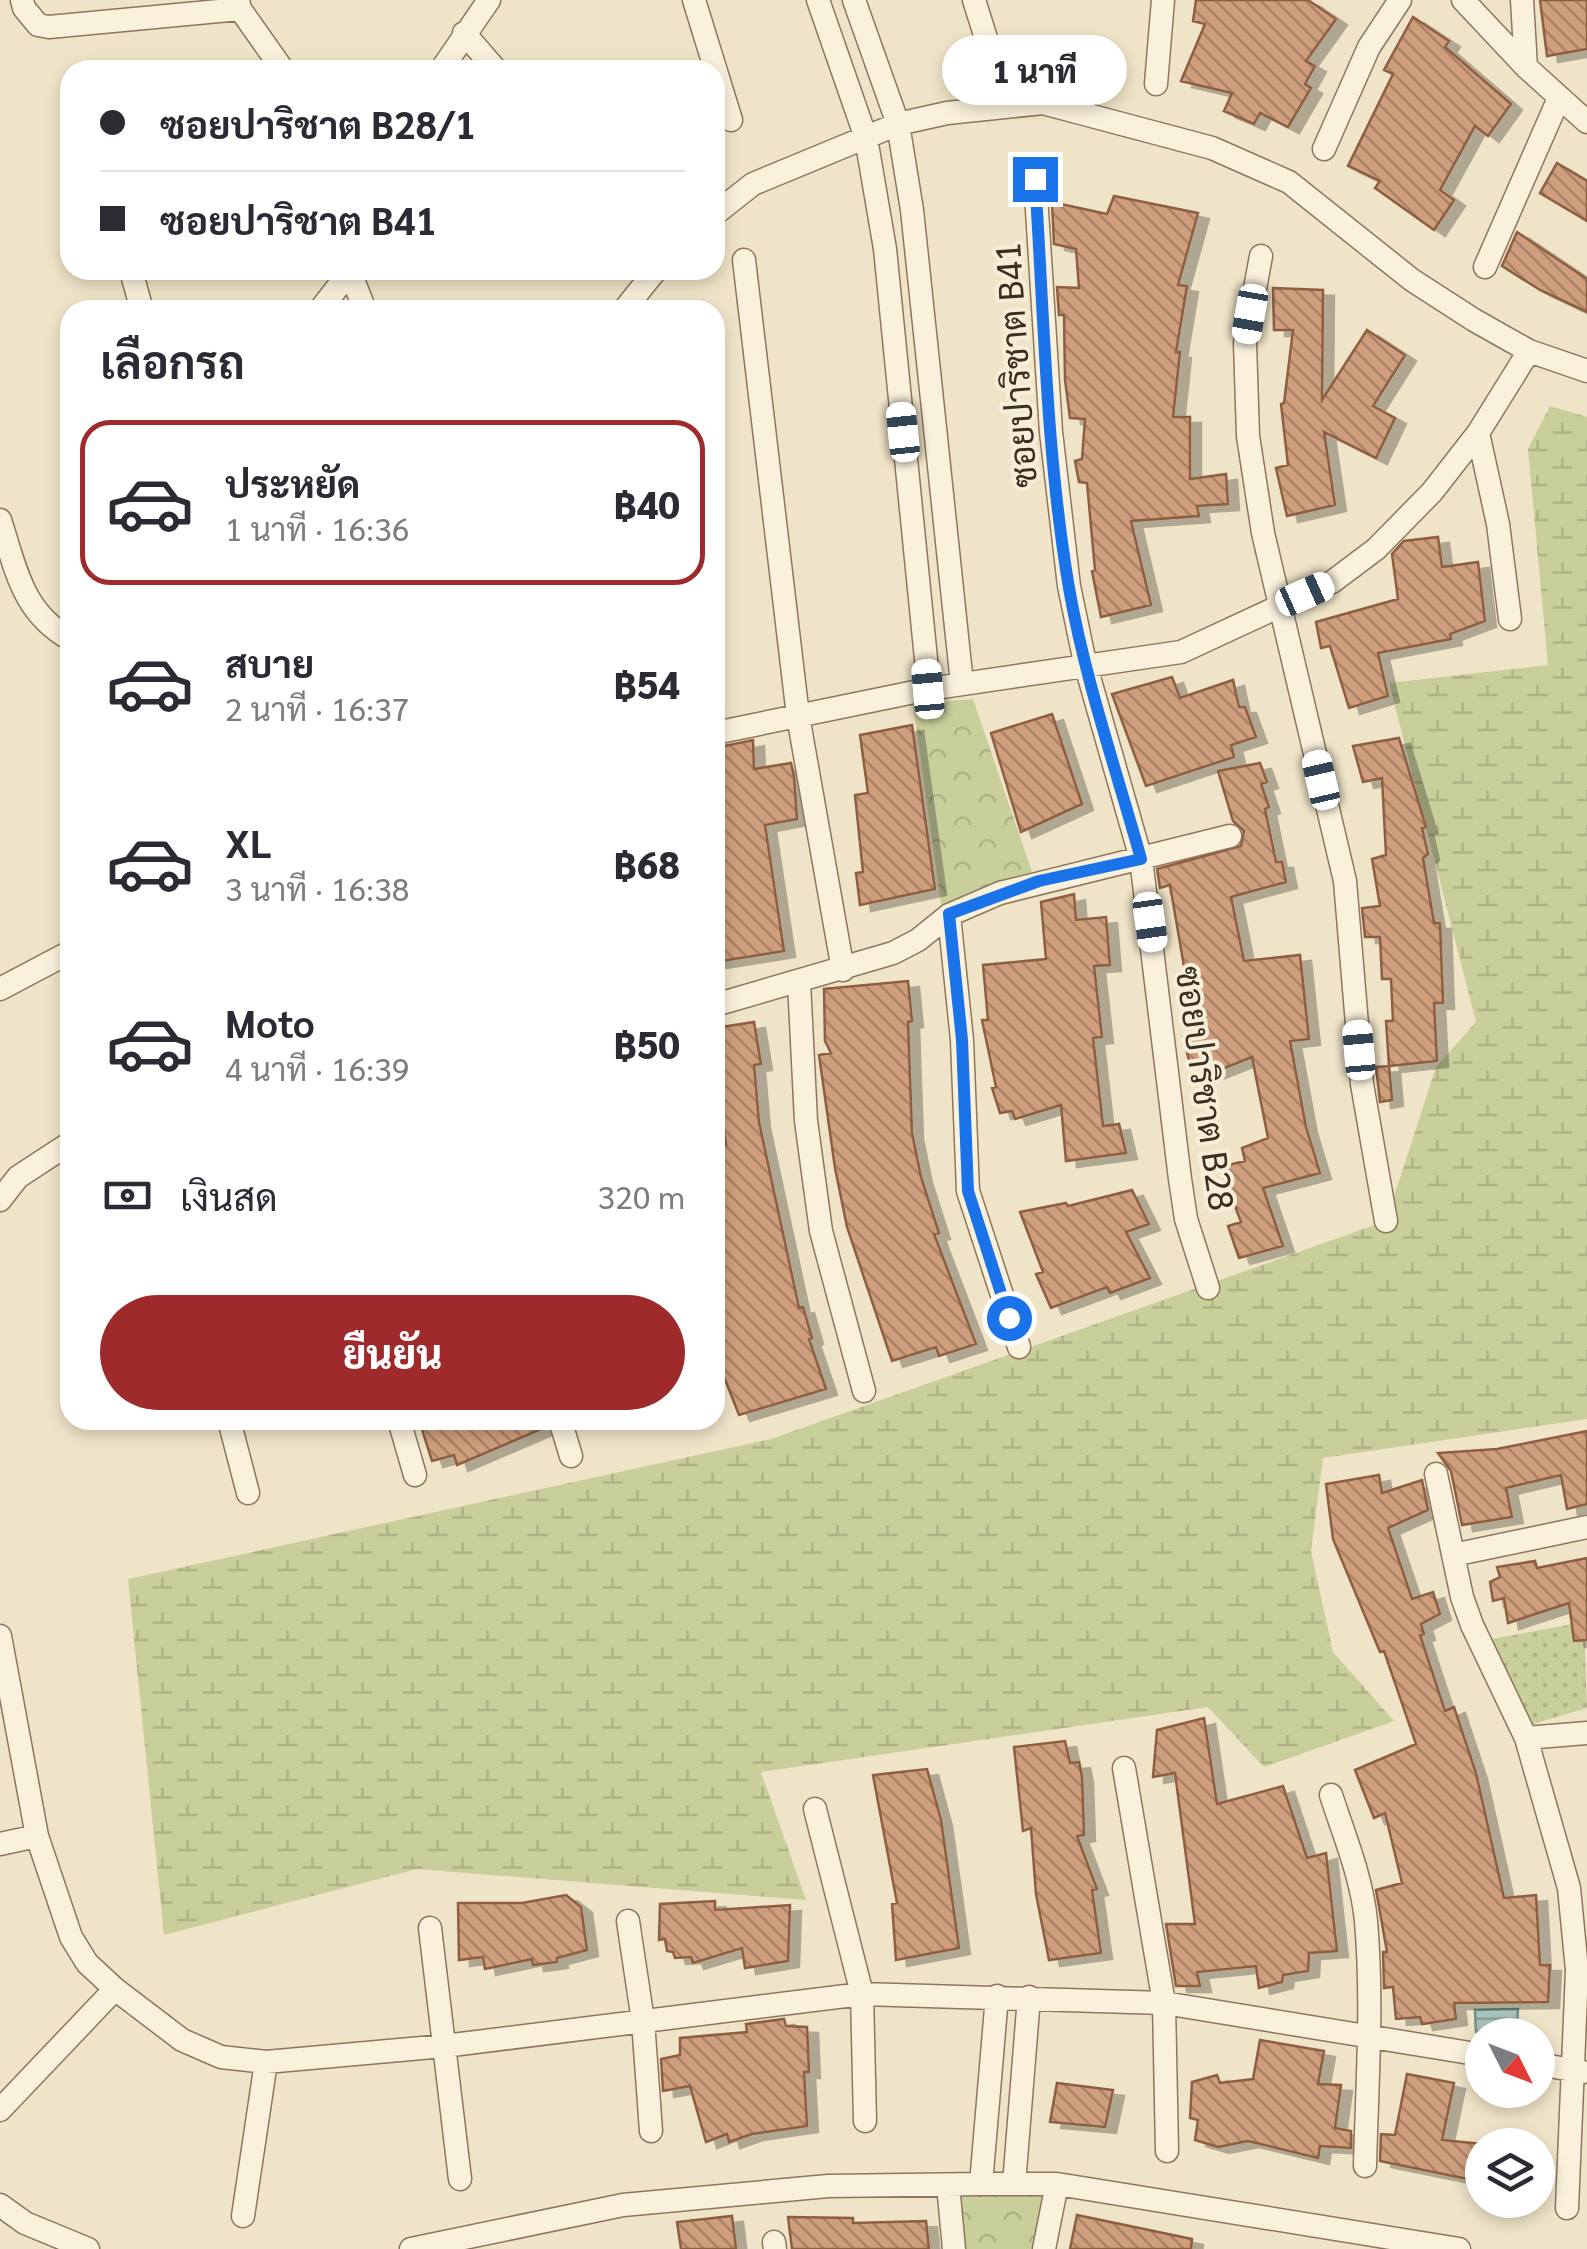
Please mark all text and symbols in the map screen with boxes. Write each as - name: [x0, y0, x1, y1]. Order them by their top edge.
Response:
- callout: 1 นาที: [942, 34, 1128, 104]
- text: 1 นาที: [992, 49, 1077, 90]
- text: ซอยปาริชาต B28/1: [160, 98, 476, 148]
- route end: [1013, 157, 1058, 202]
- text: ซอยปาริชาต B41: [160, 194, 437, 244]
- street label: ซอยปาริชาต B41: [983, 241, 1045, 489]
- car: [1230, 282, 1270, 346]
- text: เลือกรถ: [100, 331, 245, 389]
- car: [885, 401, 921, 463]
- text: ประหยัด: [225, 457, 360, 507]
- icon: car: [105, 458, 195, 548]
- text: ฿40: [614, 478, 680, 528]
- text: 1 นาที · 16:36: [225, 507, 409, 548]
- car: [1271, 568, 1339, 620]
- text: สบาย: [225, 637, 314, 687]
- icon: car: [105, 638, 195, 728]
- text: ฿54: [614, 658, 680, 708]
- car: [910, 658, 946, 720]
- text: 2 นาที · 16:37: [225, 687, 409, 728]
- car: [1300, 747, 1342, 813]
- text: XL: [225, 817, 271, 867]
- icon: car: [105, 818, 195, 908]
- text: ฿68: [614, 838, 680, 888]
- text: 3 นาที · 16:38: [225, 867, 409, 908]
- car: [1131, 890, 1169, 954]
- street label: ซอยปาริชาต B28: [1168, 963, 1246, 1213]
- text: Moto: [225, 997, 315, 1047]
- icon: car: [105, 998, 195, 1088]
- text: ฿50: [614, 1018, 680, 1068]
- car: [1341, 1019, 1377, 1081]
- text: 4 นาที · 16:39: [225, 1047, 409, 1088]
- icon: cash: [100, 1168, 155, 1223]
- text: เงินสด: [180, 1170, 278, 1220]
- text: 320 m: [598, 1175, 685, 1216]
- button: ยืนยัน: [100, 1295, 685, 1410]
- route start: [987, 1296, 1032, 1341]
- north arrow: [1465, 2018, 1555, 2108]
- map controls: [1465, 2018, 1555, 2218]
- button: layers: [1465, 2128, 1555, 2218]

